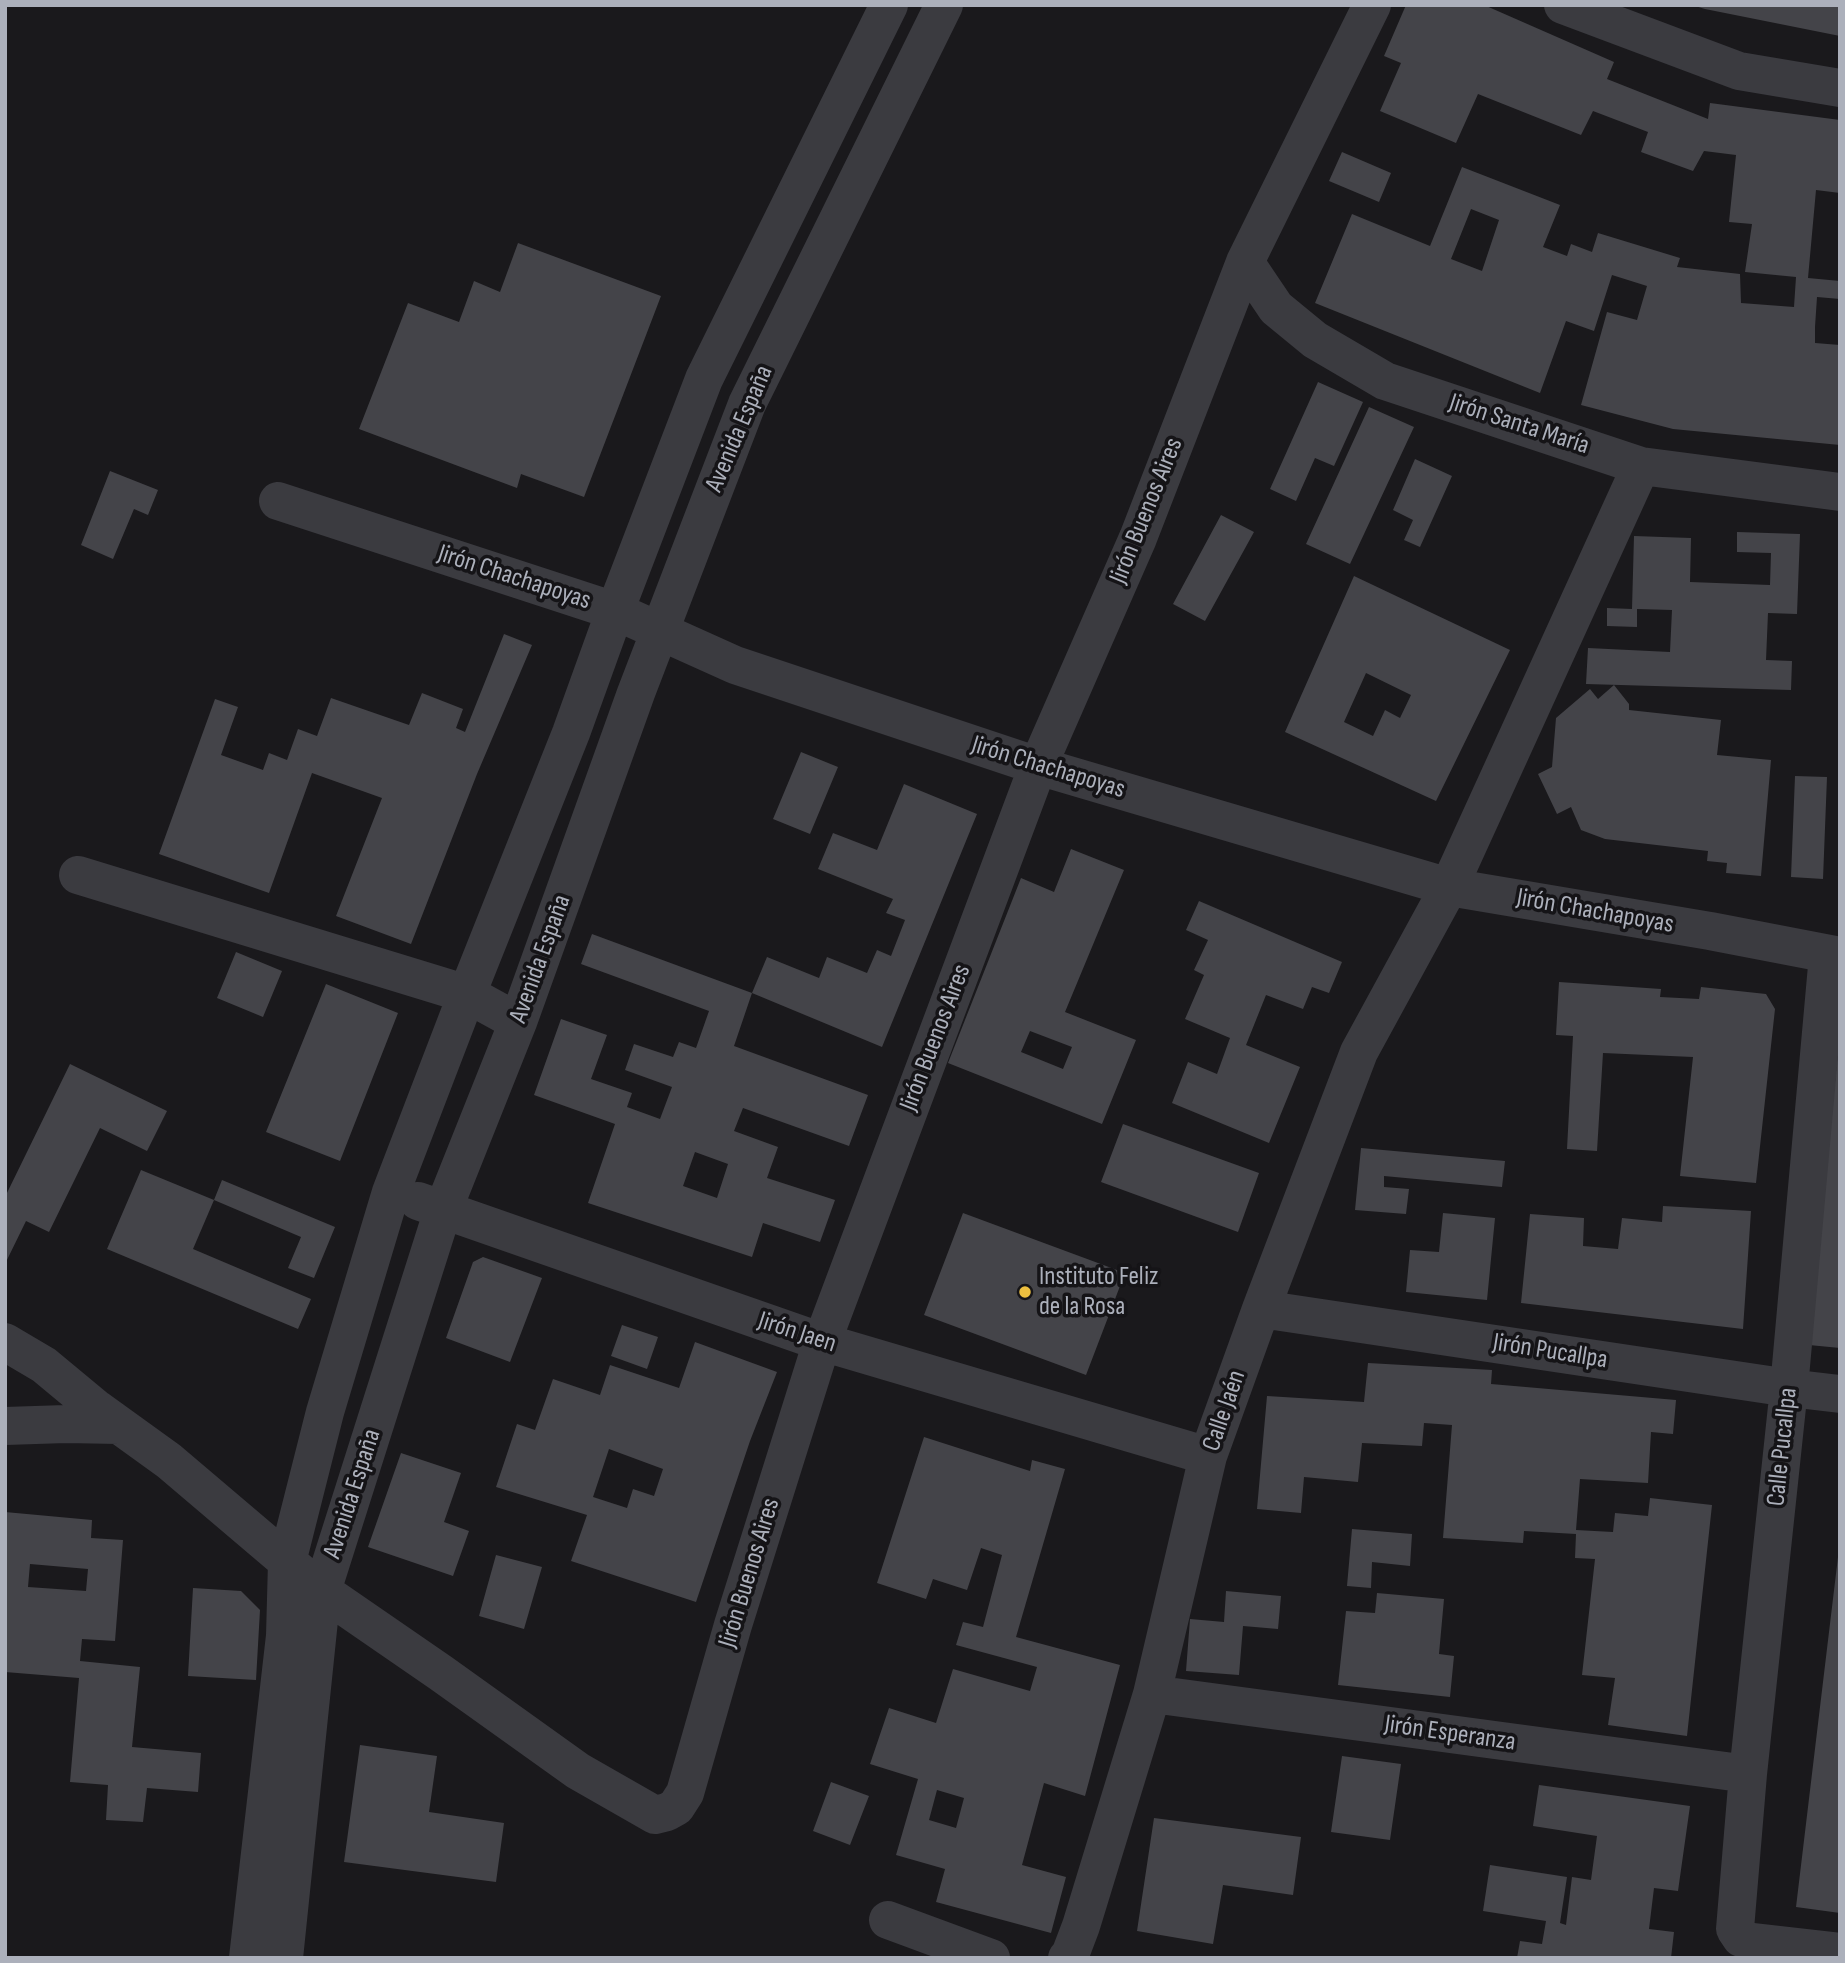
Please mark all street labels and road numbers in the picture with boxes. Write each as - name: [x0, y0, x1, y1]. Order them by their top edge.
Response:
- street label: Avenida España: [699, 361, 781, 497]
- street label: Jirón Santa María: [1445, 388, 1593, 462]
- street label: Jirón Buenos Aires: [1104, 434, 1190, 588]
- street label: Jirón Chachapoyas: [434, 539, 594, 617]
- street label: Jirón Chachapoyas: [967, 730, 1129, 806]
- street label: Jirón Chachapoyas: [1514, 883, 1676, 941]
- street label: Avenida España: [503, 891, 579, 1027]
- street label: Jirón Buenos Aires: [894, 960, 978, 1116]
- street label: Jirón Jaen: [754, 1306, 840, 1360]
- street label: Jirón Pucallpa: [1490, 1328, 1610, 1376]
- street label: Calle Jaén: [1197, 1367, 1253, 1455]
- street label: Calle Pucallpa: [1761, 1386, 1805, 1508]
- street label: Avenida España: [317, 1425, 389, 1563]
- street label: Jirón Buenos Aires: [713, 1495, 787, 1651]
- street label: Jirón Esperanza: [1382, 1709, 1518, 1759]

